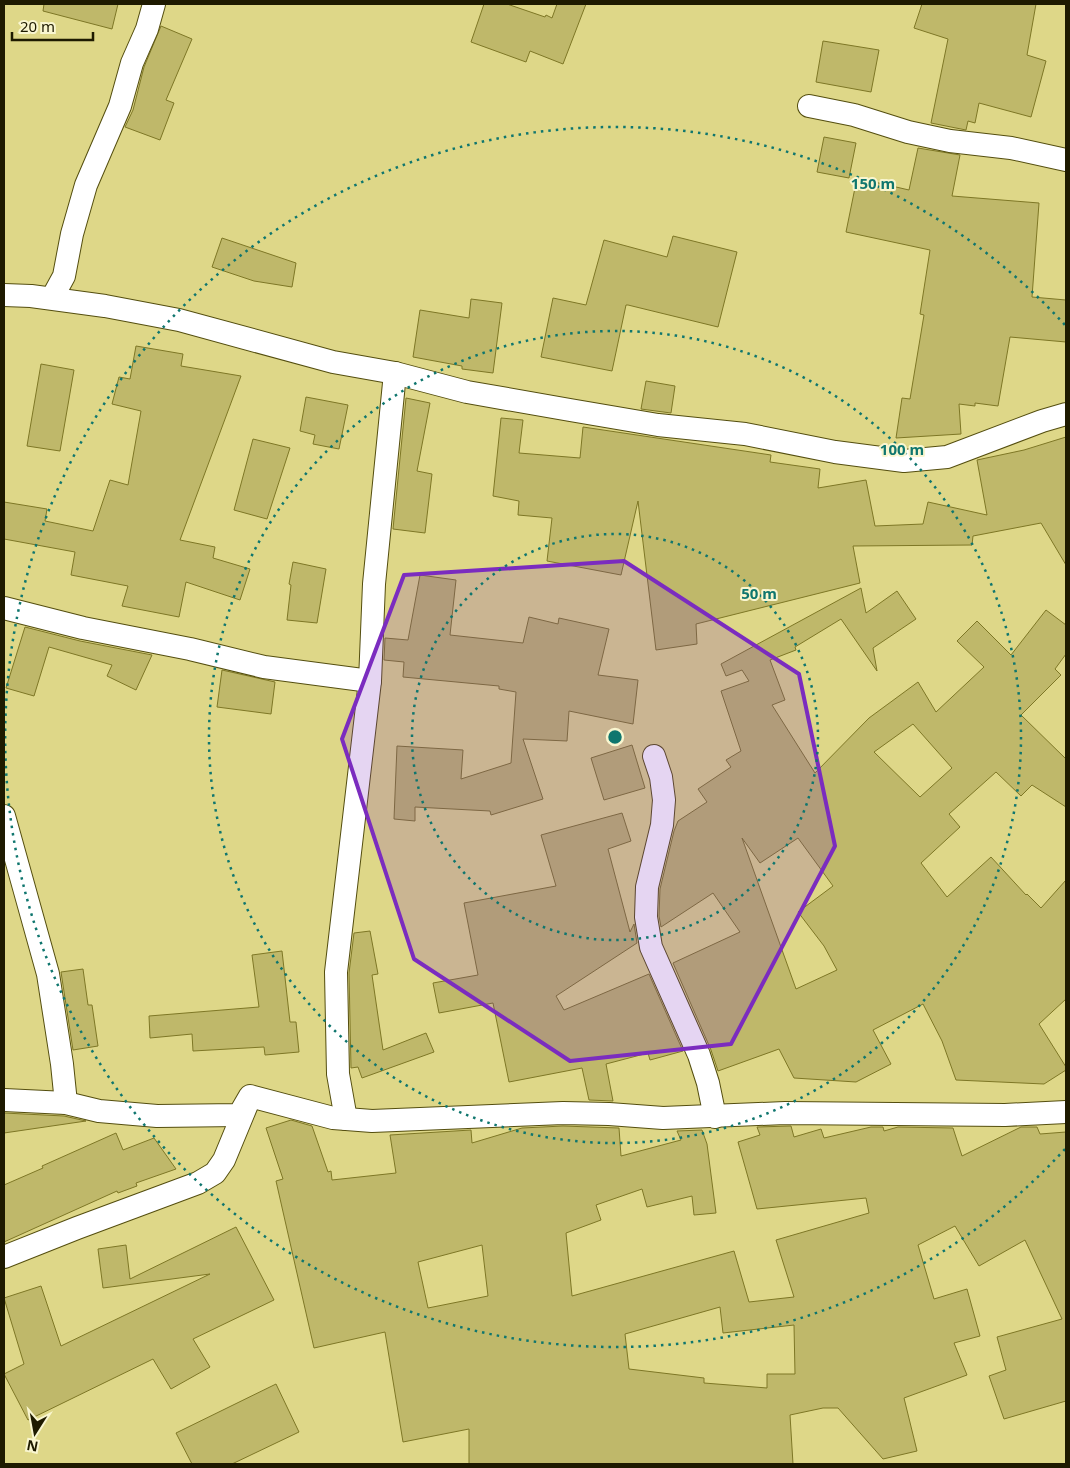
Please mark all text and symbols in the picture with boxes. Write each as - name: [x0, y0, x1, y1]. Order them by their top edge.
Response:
- scale bar: [12, 10, 94, 42]
- text: 20 m: [20, 16, 55, 36]
- text: 150 m: [851, 173, 895, 193]
- text: 100 m: [880, 439, 924, 459]
- text: 50 m: [741, 583, 777, 603]
- centre of rings: [606, 728, 624, 746]
- north arrow: [10, 1408, 60, 1458]
- text: N: [25, 1436, 40, 1457]

